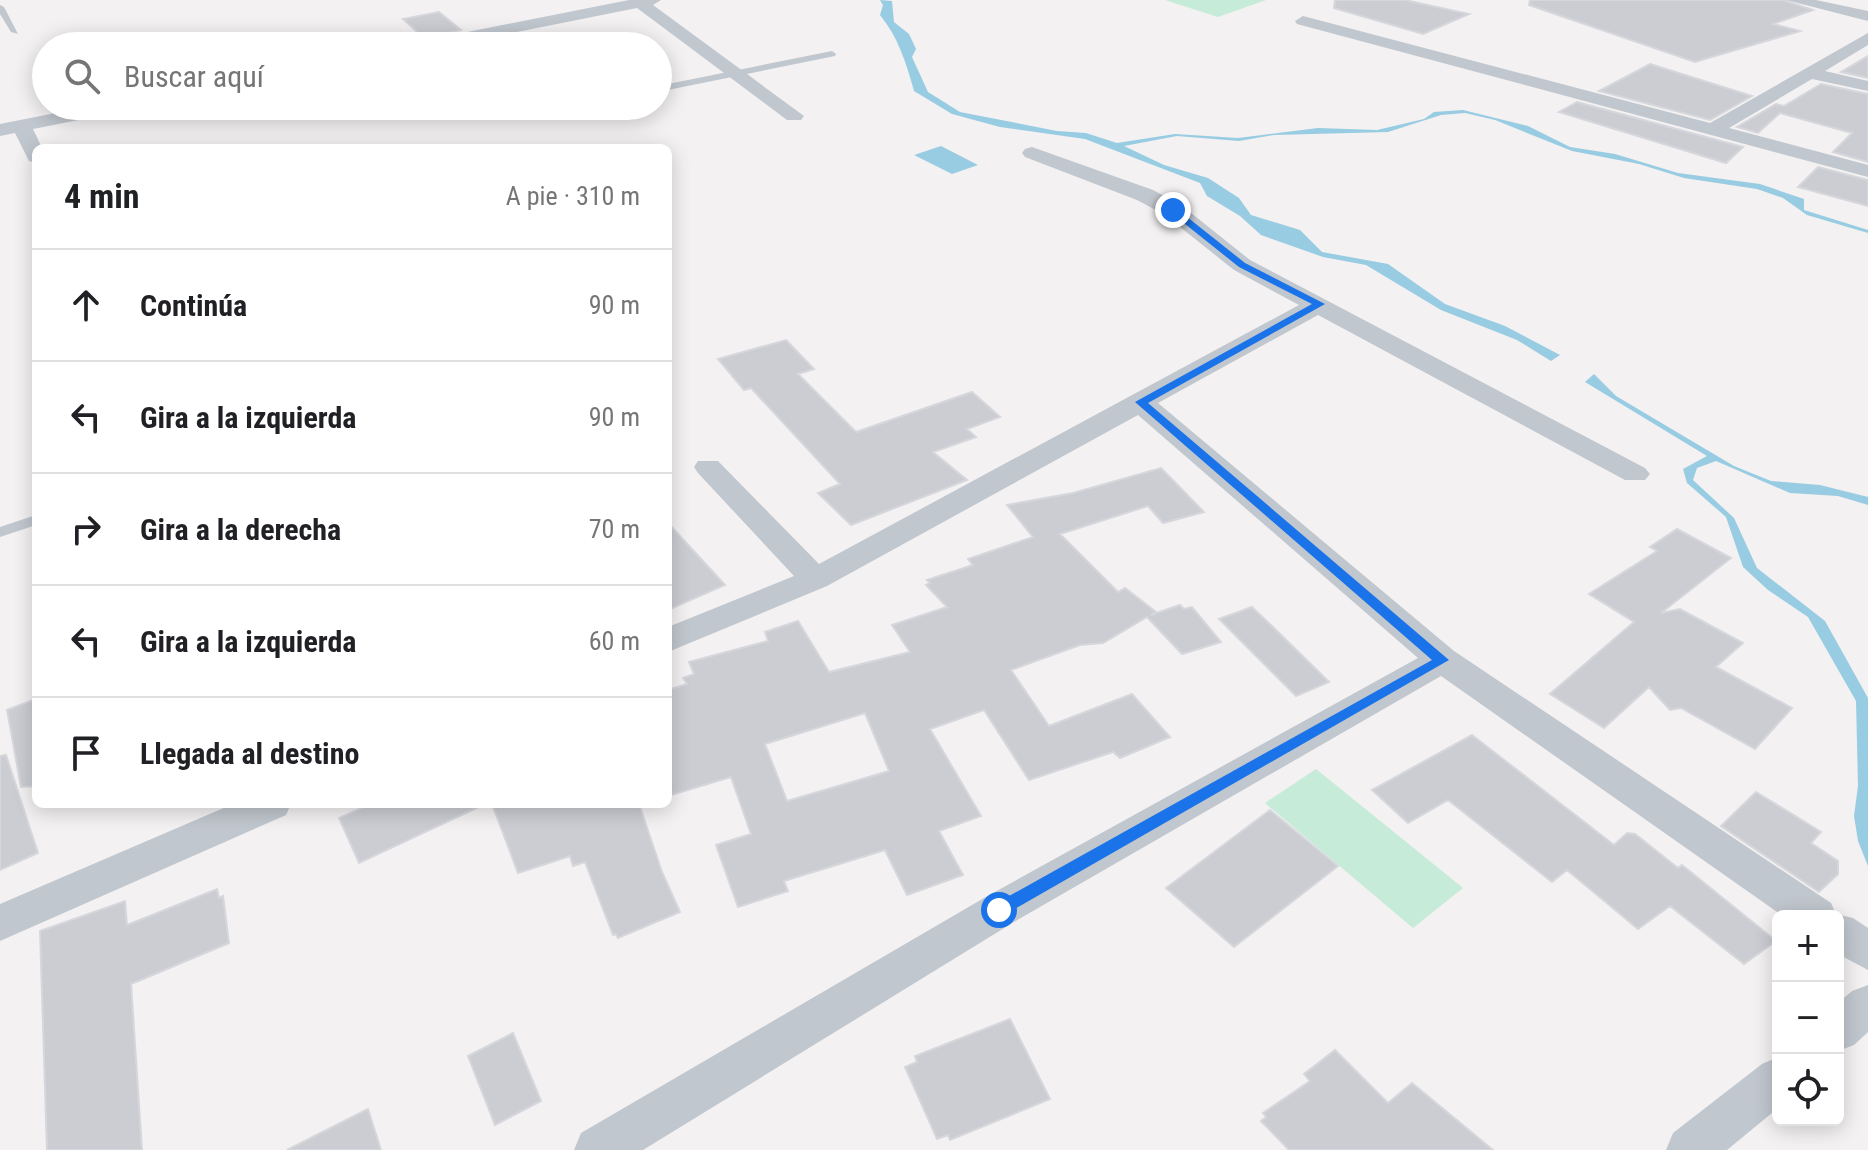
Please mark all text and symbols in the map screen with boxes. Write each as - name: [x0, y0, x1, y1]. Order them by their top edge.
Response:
- search box: [32, 32, 672, 120]
- icon: search: [60, 54, 104, 98]
- text: Buscar aquí: [124, 59, 264, 94]
- text: 4 min: [64, 176, 140, 216]
- text: A pie · 310 m: [506, 181, 640, 211]
- route end: [1155, 192, 1191, 228]
- icon: ahead: [64, 283, 108, 327]
- text: Continúa: [140, 288, 247, 323]
- text: 90 m: [589, 290, 640, 320]
- icon: left: [64, 395, 108, 439]
- text: Gira a la izquierda: [140, 400, 356, 435]
- text: 90 m: [589, 402, 640, 432]
- icon: right: [64, 507, 108, 551]
- text: Gira a la derecha: [140, 512, 341, 547]
- text: 70 m: [589, 514, 640, 544]
- icon: left: [64, 619, 108, 663]
- text: Gira a la izquierda: [140, 624, 356, 659]
- text: 60 m: [589, 626, 640, 656]
- icon: arrive: [64, 731, 108, 775]
- text: Llegada al destino: [140, 736, 359, 771]
- route start: [981, 892, 1017, 928]
- map controls: [1772, 910, 1844, 1126]
- button: +: [1772, 910, 1844, 982]
- button: −: [1772, 982, 1844, 1054]
- button: locate: [1772, 1054, 1844, 1126]

